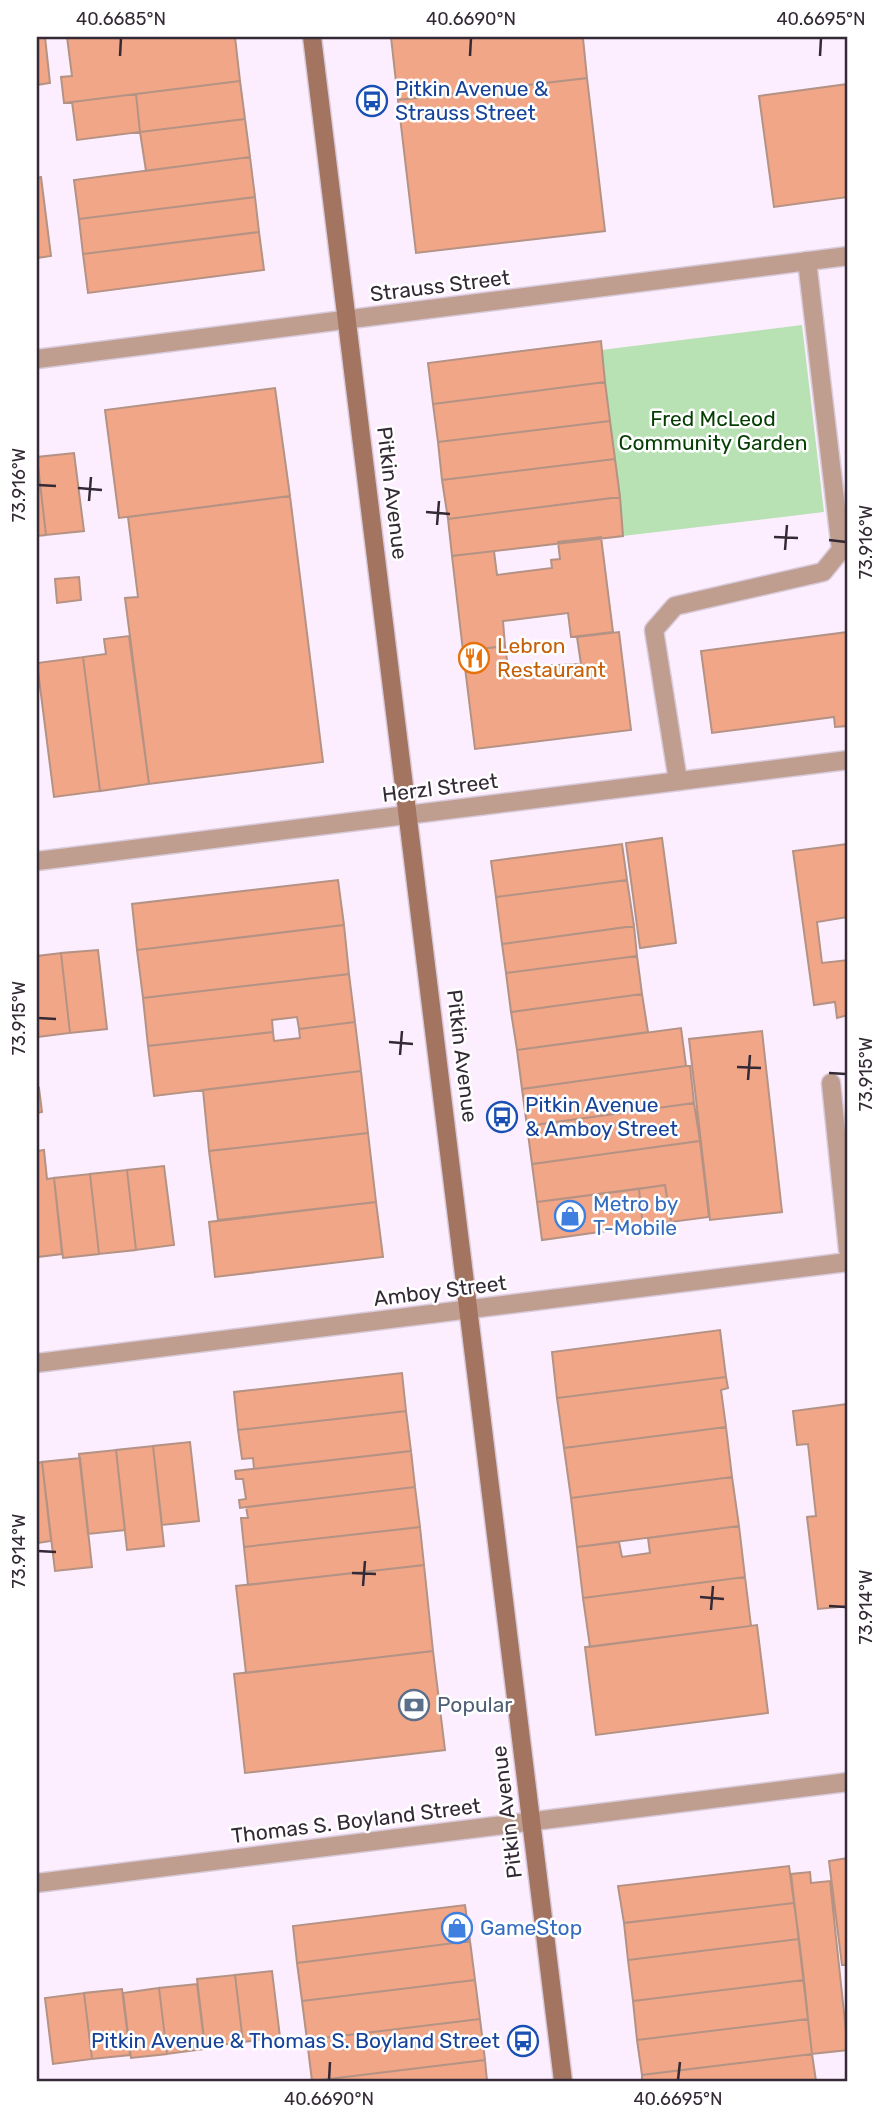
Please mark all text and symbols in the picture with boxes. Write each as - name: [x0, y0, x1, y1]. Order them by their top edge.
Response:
- text: 40.6685°N: [76, 8, 166, 30]
- text: 40.6690°N: [426, 8, 516, 30]
- text: 40.6695°N: [776, 8, 866, 30]
- place label: Pitkin Avenue & Strauss Street: [395, 76, 549, 125]
- bus stop icon: Pitkin Avenue & Strauss Street: [355, 84, 389, 118]
- street label: Strauss Street: [369, 265, 511, 306]
- park label: Fred McLeod Community Garden: [619, 406, 807, 455]
- street label: Pitkin Avenue: [372, 425, 413, 561]
- text: 73.916°W: [8, 448, 30, 522]
- text: 73.916°W: [855, 505, 877, 579]
- place label: Lebron Restaurant: [497, 633, 606, 682]
- restaurant icon: Lebron Restaurant: [457, 641, 491, 675]
- street label: Herzl Street: [381, 768, 499, 807]
- text: 73.915°W: [8, 981, 30, 1055]
- street label: Pitkin Avenue: [442, 988, 483, 1124]
- text: 73.915°W: [855, 1037, 877, 1111]
- place label: Pitkin Avenue & Amboy Street: [525, 1092, 678, 1141]
- bus stop icon: Pitkin Avenue & Amboy Street: [485, 1100, 519, 1134]
- place label: Metro by T-Mobile: [593, 1191, 679, 1240]
- shop icon: Metro by T-Mobile: [553, 1199, 587, 1233]
- street label: Amboy Street: [372, 1270, 508, 1311]
- text: 73.914°W: [8, 1514, 30, 1588]
- text: 73.914°W: [855, 1570, 877, 1644]
- bank icon: Popular: [397, 1688, 431, 1722]
- place label: Popular: [437, 1692, 512, 1717]
- street label: Pitkin Avenue: [486, 1744, 527, 1880]
- street label: Thomas S. Boyland Street: [230, 1793, 482, 1848]
- shop icon: GameStop: [440, 1911, 474, 1945]
- place label: GameStop: [480, 1915, 582, 1940]
- bus stop icon: Pitkin Avenue & Thomas S. Boyland Street: [506, 2024, 540, 2058]
- place label: Pitkin Avenue & Thomas S. Boyland Street: [91, 2028, 500, 2053]
- text: 40.6690°N: [284, 2088, 374, 2110]
- text: 40.6695°N: [633, 2088, 723, 2110]

